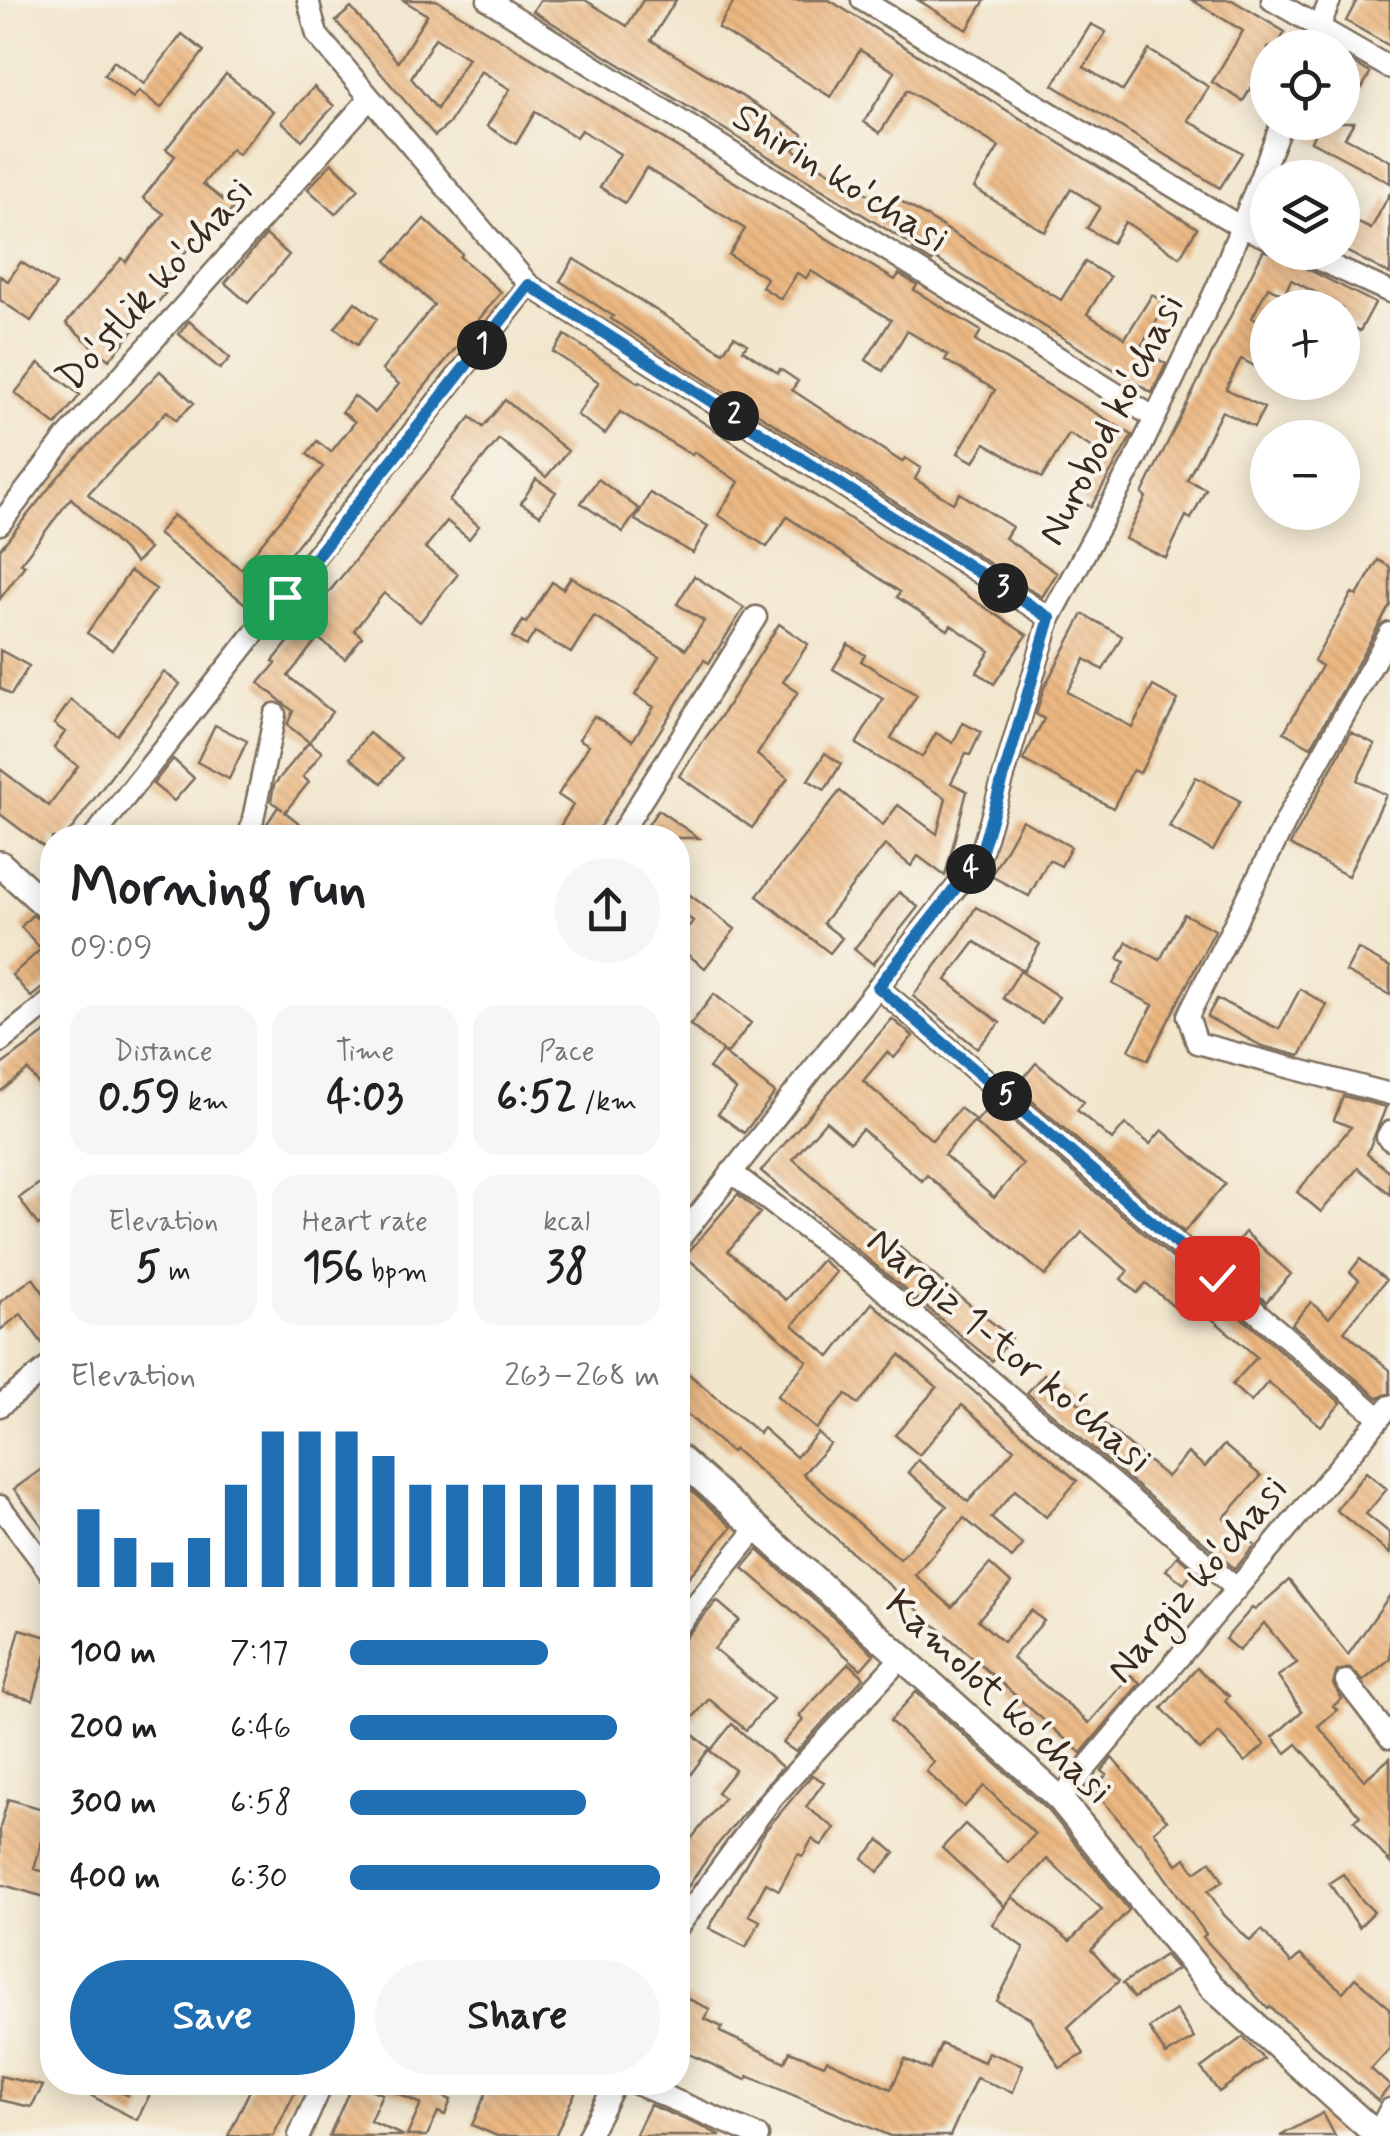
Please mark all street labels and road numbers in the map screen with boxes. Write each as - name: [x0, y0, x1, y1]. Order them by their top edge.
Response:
- street label: Shirin ko'chasi: [722, 92, 958, 266]
- street label: Do'stlik ko'chasi: [46, 167, 266, 403]
- street label: Nurobod koʻchasi: [1026, 285, 1198, 555]
- street label: Nargiz 1-tor ko‘chasi: [853, 1216, 1163, 1488]
- street label: Nargiz koʻchasi: [1096, 1465, 1303, 1697]
- street label: Kamolot koʻchasi: [873, 1579, 1123, 1817]

